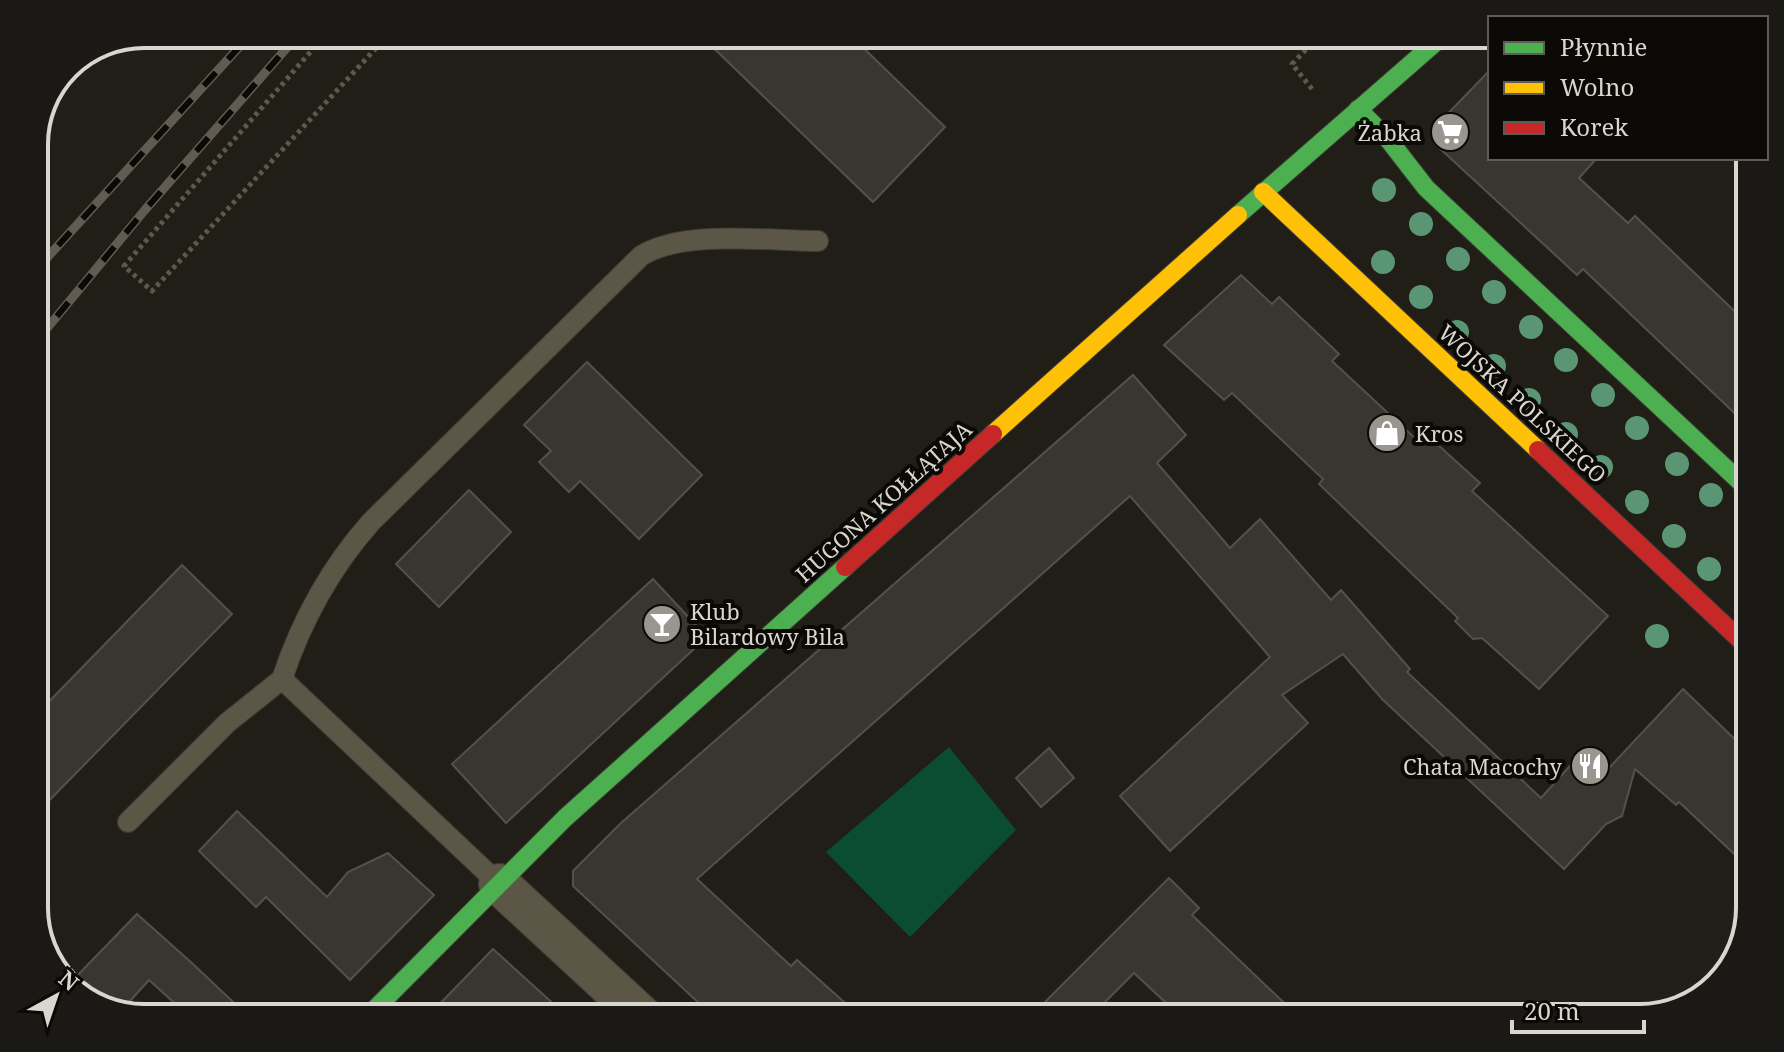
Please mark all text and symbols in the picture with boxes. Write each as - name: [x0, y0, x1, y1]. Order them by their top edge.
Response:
- legend: [1488, 16, 1768, 160]
- text: Płynnie: [1560, 30, 1647, 63]
- text: Wolno: [1560, 70, 1634, 103]
- text: Korek: [1560, 110, 1629, 143]
- supermarket icon: Żabka: [1429, 111, 1471, 153]
- place label: Żabka: [1358, 117, 1422, 147]
- street label: WOJSKA POLSKIEGO: [1432, 317, 1614, 489]
- shop icon: Kros: [1366, 412, 1408, 454]
- street label: HUGONA KOŁŁĄTAJA: [789, 414, 978, 588]
- place label: Kros: [1415, 418, 1463, 448]
- place label: Klub Bilardowy Bila: [690, 596, 845, 651]
- bar icon: Klub Bilardowy Bila: [641, 603, 683, 645]
- restaurant icon: Chata Macochy: [1569, 745, 1611, 787]
- place label: Chata Macochy: [1403, 751, 1563, 781]
- north arrow: [16, 956, 96, 1036]
- text: N: [53, 963, 86, 997]
- scale bar: [1512, 984, 1644, 1034]
- text: 20 m: [1524, 994, 1580, 1027]

